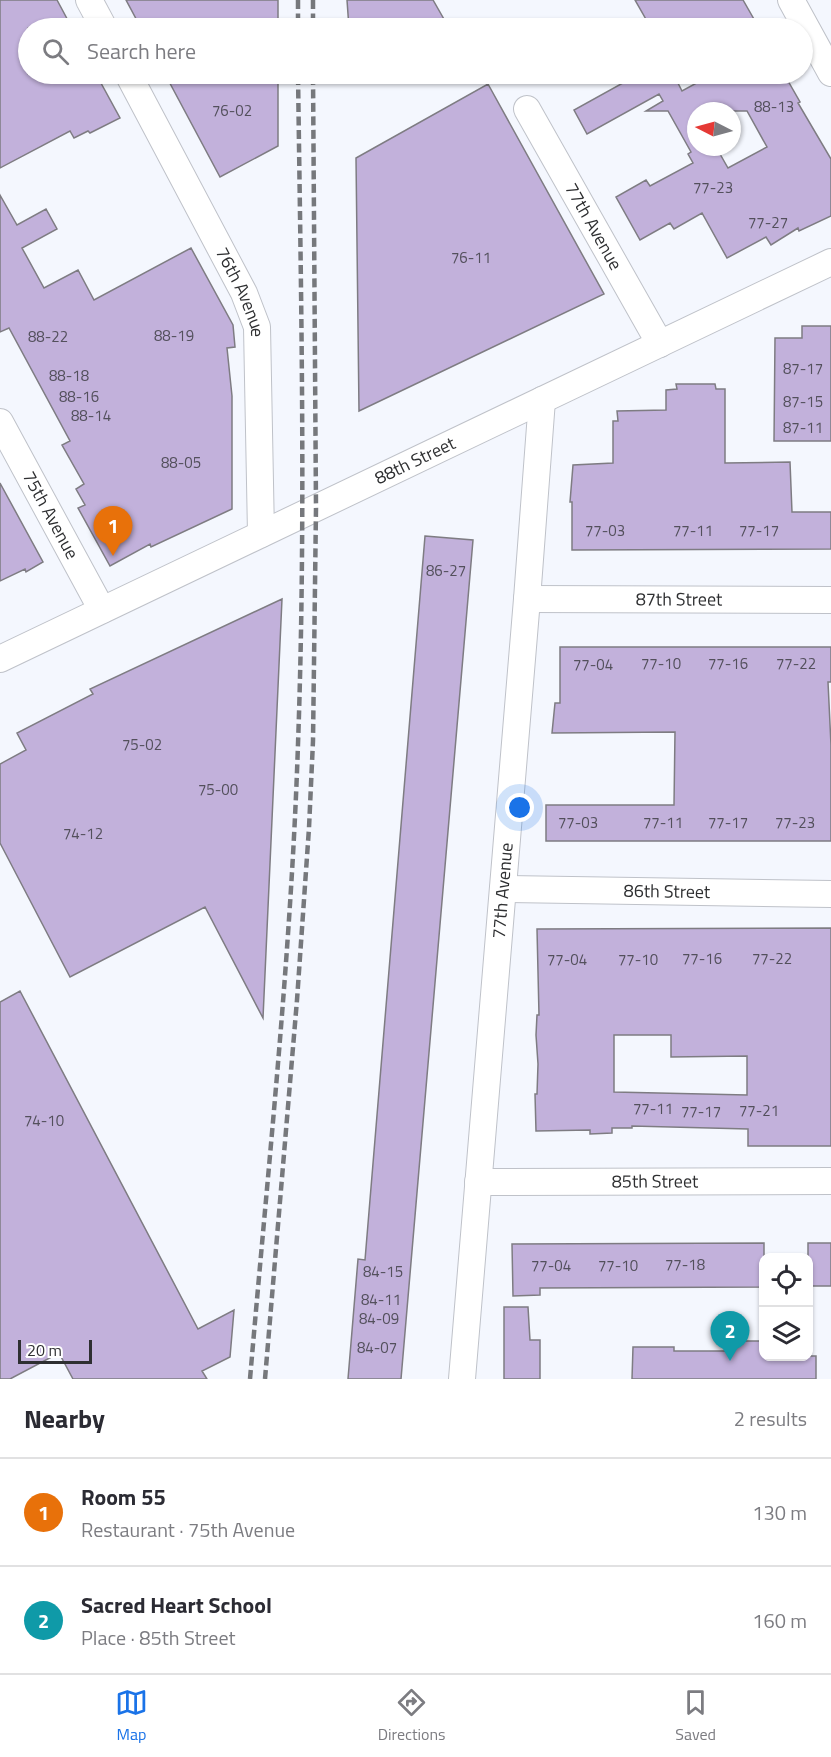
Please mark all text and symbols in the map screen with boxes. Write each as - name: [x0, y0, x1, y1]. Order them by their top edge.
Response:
- search box: [18, 18, 813, 84]
- text: Search here: [87, 34, 196, 68]
- icon: search: [39, 35, 72, 68]
- house number: 88-13: [754, 95, 794, 118]
- house number: 76-02: [212, 99, 252, 122]
- north arrow: [687, 102, 741, 156]
- house number: 77-23: [693, 176, 733, 199]
- street label: 77th Avenue: [558, 178, 629, 275]
- house number: 77-27: [748, 211, 788, 234]
- street label: 76th Avenue: [209, 242, 271, 337]
- house number: 76-11: [451, 246, 491, 269]
- house number: 88-19: [154, 324, 194, 347]
- house number: 88-22: [28, 325, 68, 348]
- house number: 87-17: [783, 357, 823, 380]
- house number: 88-18: [49, 364, 89, 387]
- house number: 88-16: [59, 385, 99, 408]
- house number: 87-15: [783, 390, 823, 413]
- house number: 88-14: [71, 404, 111, 427]
- house number: 87-11: [783, 416, 823, 439]
- street label: 88th Street: [370, 429, 460, 491]
- house number: 88-05: [161, 451, 201, 474]
- street label: 75th Avenue: [16, 466, 86, 564]
- pin: 1: [94, 506, 132, 556]
- house number: 77-03: [585, 519, 625, 542]
- house number: 77-11: [673, 519, 713, 542]
- house number: 77-17: [739, 519, 779, 542]
- house number: 86-27: [426, 559, 466, 582]
- street label: 87th Street: [636, 585, 723, 613]
- house number: 77-10: [641, 652, 681, 675]
- house number: 77-16: [708, 652, 748, 675]
- house number: 77-22: [776, 652, 816, 675]
- house number: 77-04: [573, 653, 613, 676]
- house number: 75-02: [122, 733, 162, 756]
- house number: 75-00: [198, 778, 238, 801]
- your location: [505, 793, 534, 822]
- house number: 77-03: [558, 811, 598, 834]
- house number: 77-11: [643, 811, 683, 834]
- house number: 77-17: [708, 811, 748, 834]
- house number: 77-23: [775, 811, 815, 834]
- house number: 74-12: [63, 822, 103, 845]
- street label: 77th Avenue: [485, 841, 520, 940]
- street label: 86th Street: [623, 877, 711, 905]
- house number: 77-16: [682, 947, 722, 970]
- house number: 77-22: [752, 947, 792, 970]
- house number: 77-04: [547, 948, 587, 971]
- house number: 77-10: [618, 948, 658, 971]
- house number: 77-11: [633, 1097, 673, 1120]
- house number: 77-21: [739, 1099, 779, 1122]
- house number: 77-17: [681, 1100, 721, 1123]
- house number: 74-10: [24, 1109, 64, 1132]
- street label: 85th Street: [612, 1167, 699, 1195]
- house number: 77-18: [665, 1253, 705, 1276]
- map controls: [759, 1253, 813, 1361]
- button: locate: [759, 1253, 813, 1307]
- house number: 77-04: [531, 1254, 571, 1277]
- house number: 77-10: [598, 1254, 638, 1277]
- house number: 84-15: [363, 1260, 403, 1283]
- house number: 84-11: [361, 1288, 401, 1311]
- house number: 84-09: [359, 1307, 399, 1330]
- button: layers: [759, 1307, 813, 1361]
- pin: 2: [710, 1312, 750, 1361]
- house number: 84-07: [357, 1336, 397, 1359]
- scale bar: [18, 1337, 92, 1364]
- text: 20 m: [27, 1338, 62, 1362]
- text: Nearby: [24, 1399, 105, 1438]
- text: 2 results: [734, 1403, 807, 1434]
- text: Room 55: [81, 1480, 166, 1514]
- text: 1: [38, 1497, 49, 1528]
- text: 130 m: [752, 1497, 807, 1528]
- text: Restaurant · 75th Avenue: [81, 1514, 295, 1545]
- text: Sacred Heart School: [81, 1588, 272, 1622]
- text: 2: [38, 1605, 49, 1636]
- text: 160 m: [752, 1605, 807, 1636]
- text: Place · 85th Street: [81, 1622, 235, 1653]
- tab: Map: [115, 1686, 148, 1746]
- tab: Directions: [378, 1686, 446, 1746]
- tab: Saved: [675, 1686, 716, 1746]

